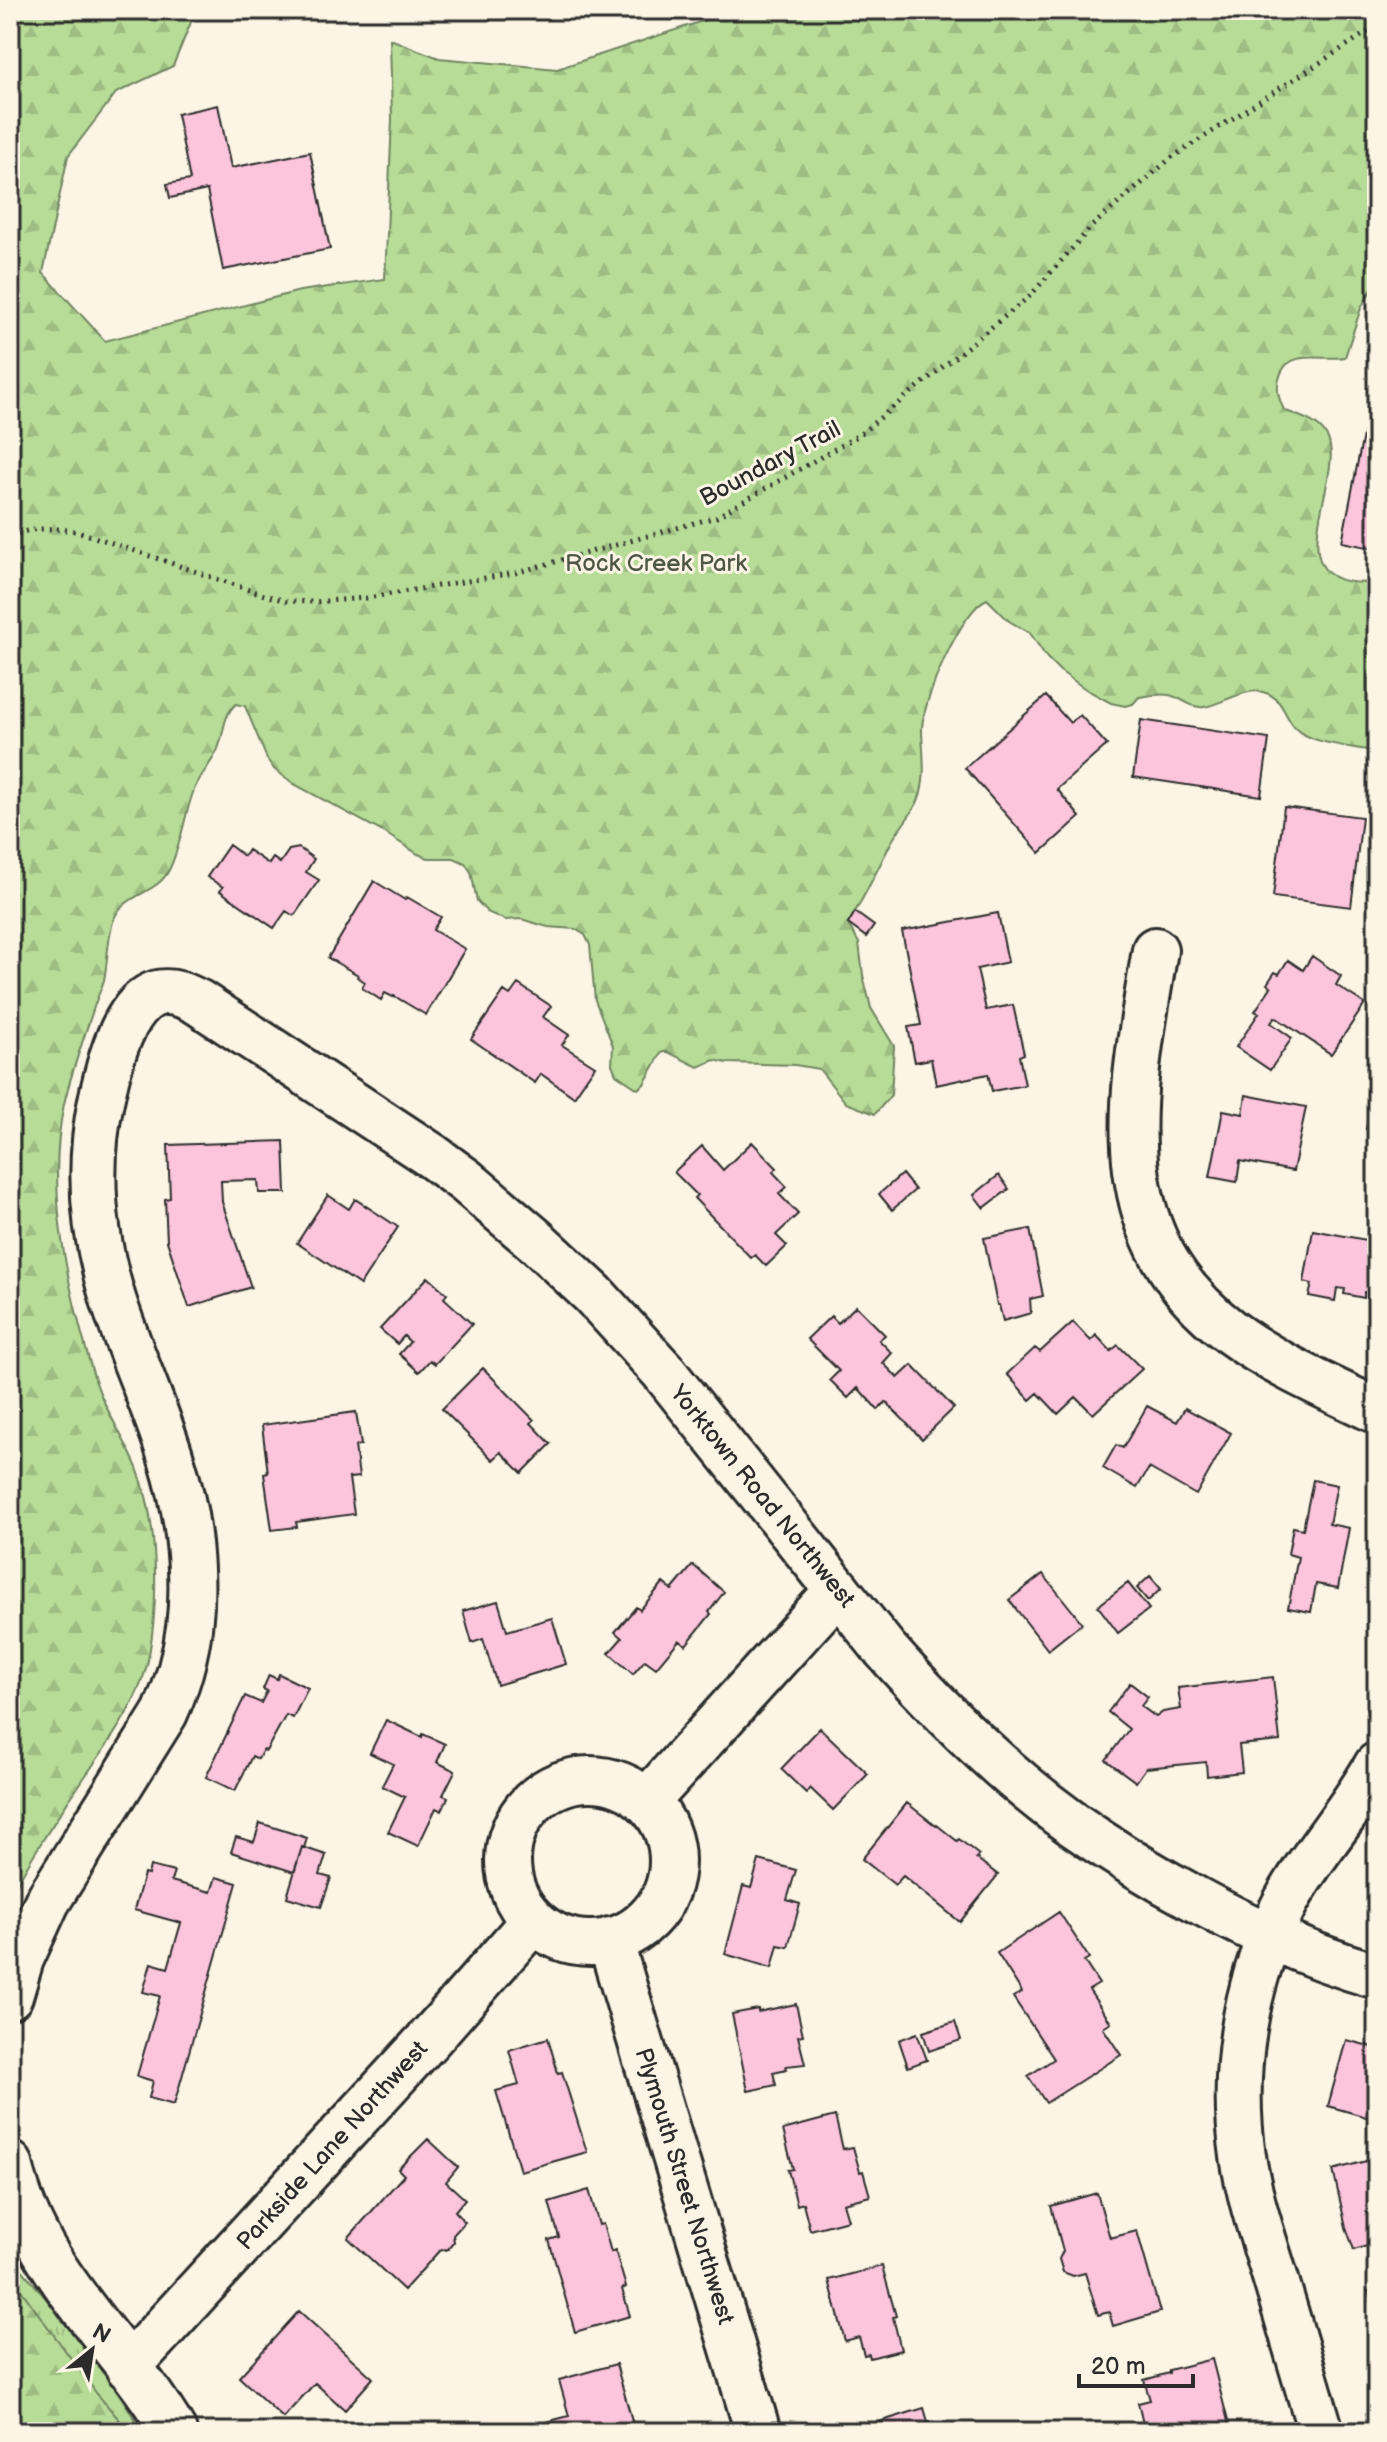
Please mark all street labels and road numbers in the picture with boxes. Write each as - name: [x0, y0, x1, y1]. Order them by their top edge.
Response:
- street label: Boundary Trail: [695, 414, 845, 513]
- street label: Yorktown Road Northwest: [663, 1378, 862, 1614]
- street label: Parkside Lane Northwest: [231, 2034, 434, 2256]
- street label: Plymouth Street Northwest: [629, 2044, 741, 2328]

